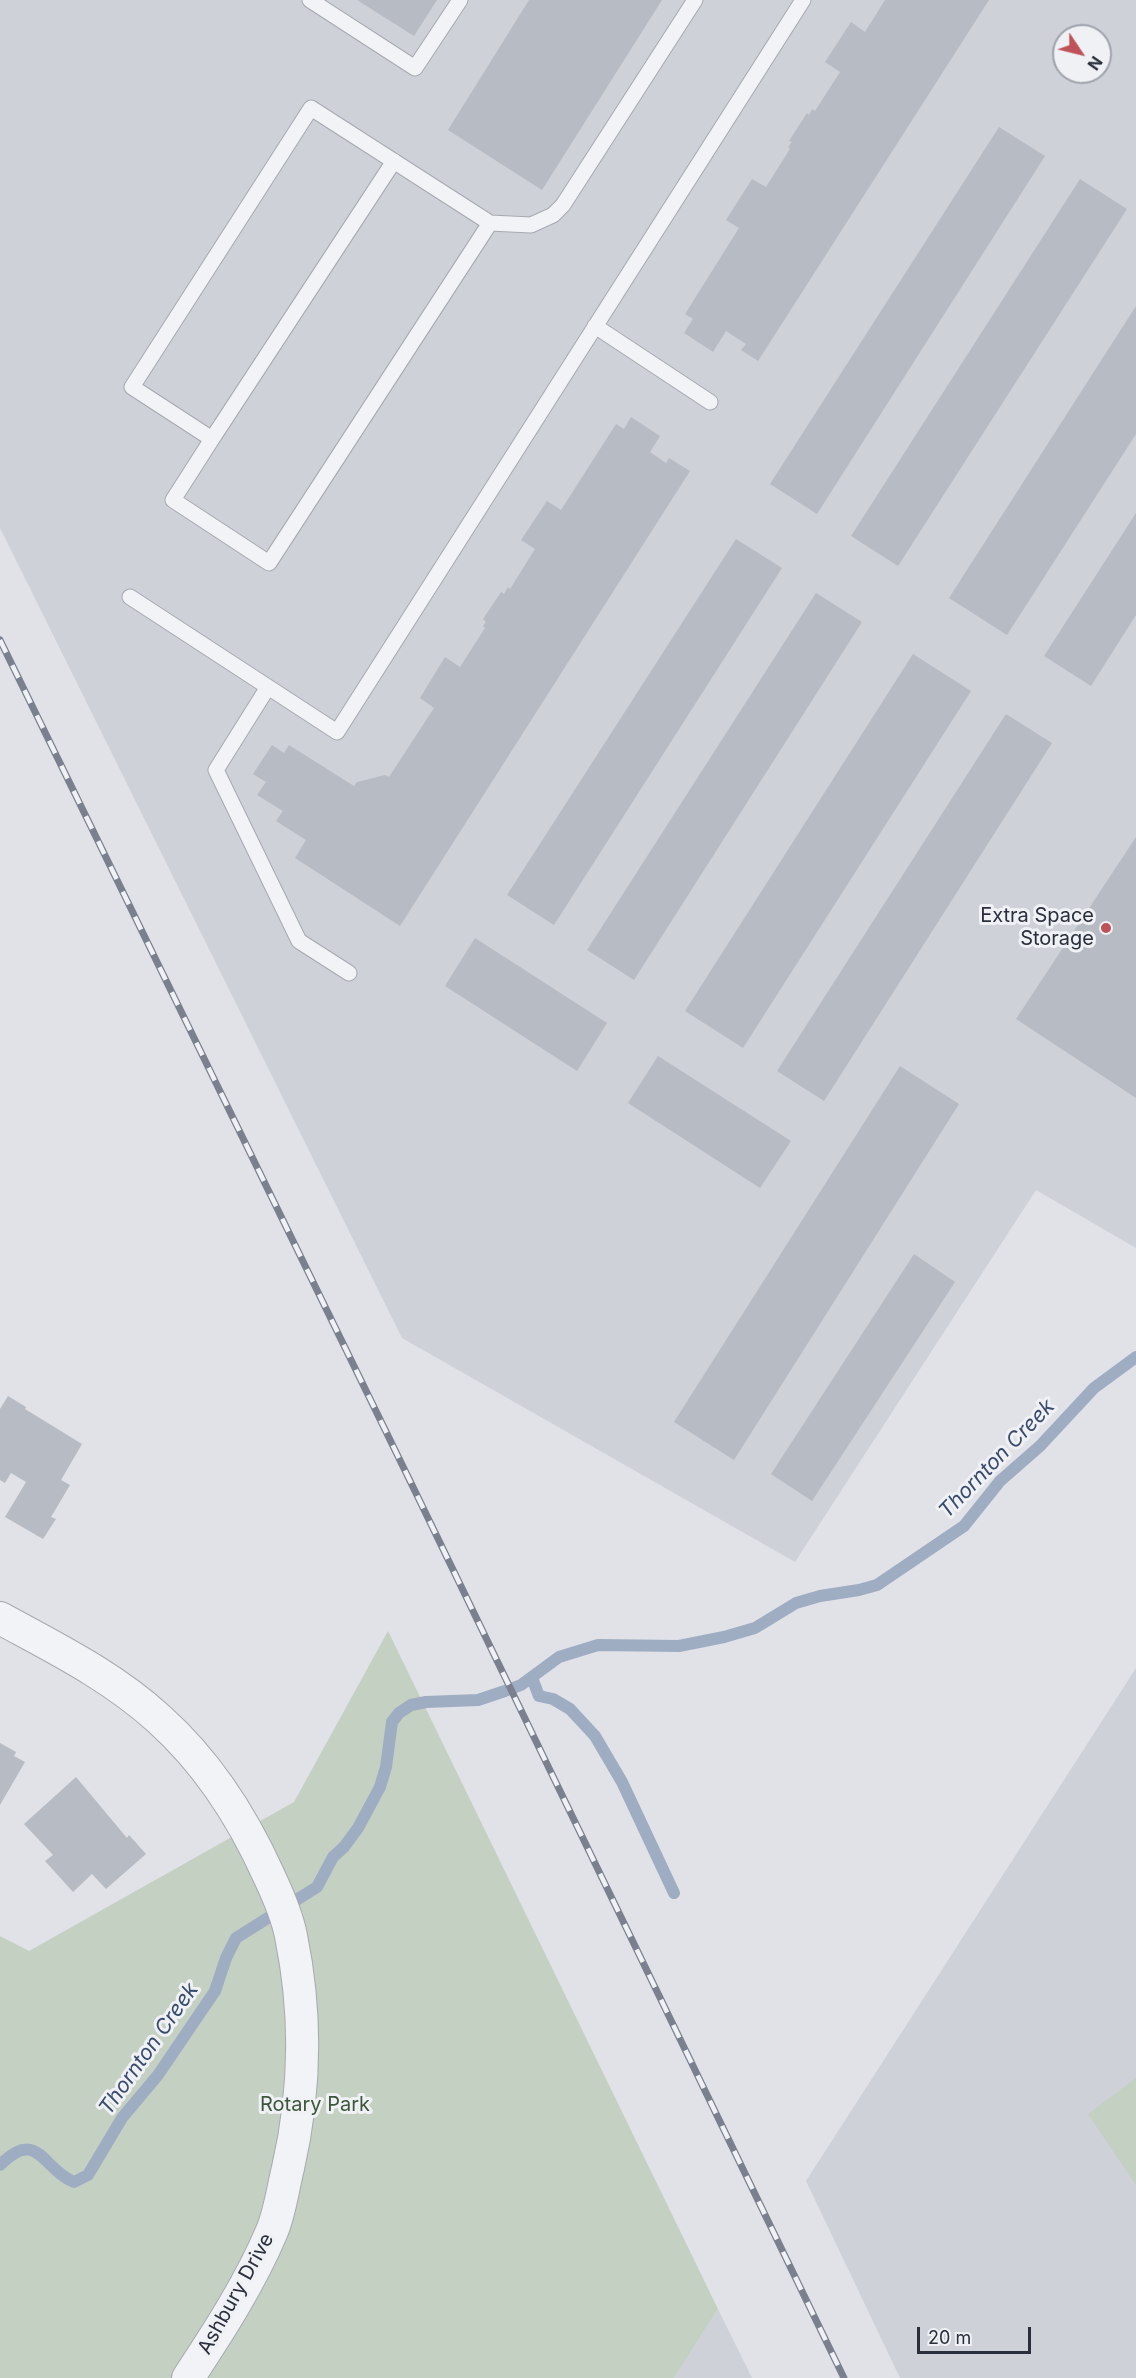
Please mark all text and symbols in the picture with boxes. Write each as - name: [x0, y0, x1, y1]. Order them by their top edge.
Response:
- north arrow: [1052, 24, 1112, 84]
- text: N: [1083, 52, 1107, 74]
- place label: Extra Space Storage: [980, 904, 1094, 951]
- marker: Extra Space Storage: [1099, 921, 1113, 935]
- water label: Thornton Creek: [934, 1394, 1060, 1524]
- water label: Thornton Creek: [94, 1978, 204, 2120]
- park label: Rotary Park: [260, 2093, 370, 2117]
- street label: Ashbury Drive: [193, 2229, 279, 2359]
- scale bar: [920, 2315, 1034, 2353]
- text: 20 m: [928, 2327, 971, 2348]

